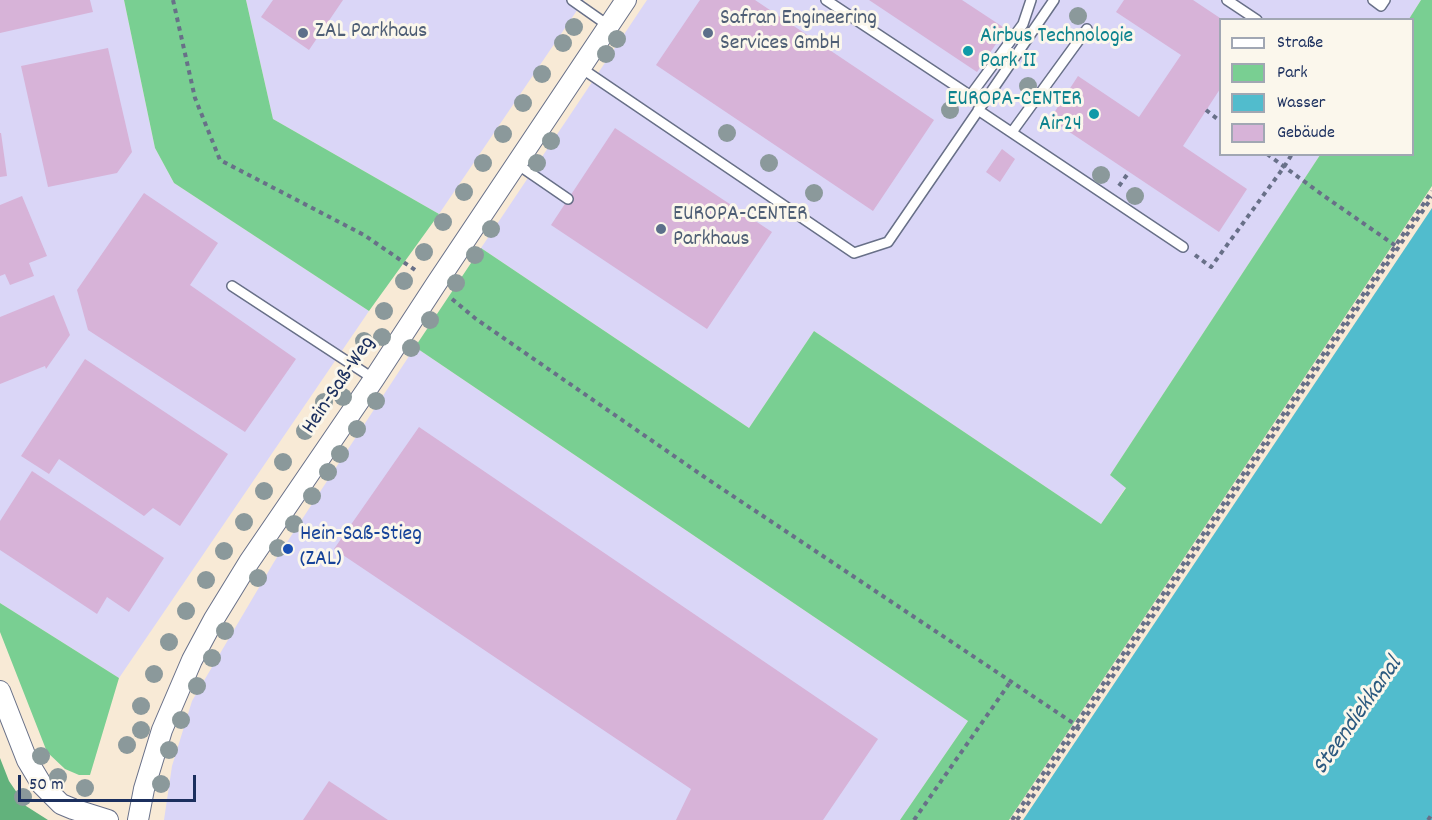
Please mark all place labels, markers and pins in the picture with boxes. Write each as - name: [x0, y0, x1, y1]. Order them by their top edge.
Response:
- place label: Safran Engineering Services GmbH: [720, 7, 877, 58]
- place label: ZAL Parkhaus: [315, 20, 427, 46]
- place label: Airbus Technologie Park II: [980, 25, 1133, 76]
- marker: ZAL Parkhaus: [296, 26, 310, 40]
- marker: Safran Engineering Services GmbH: [701, 26, 715, 40]
- marker: Airbus Technologie Park II: [961, 44, 975, 58]
- place label: EUROPA-CENTER Air24: [947, 88, 1082, 140]
- marker: EUROPA-CENTER Air24: [1087, 107, 1101, 121]
- place label: EUROPA-CENTER Parkhaus: [673, 203, 808, 254]
- marker: EUROPA-CENTER Parkhaus: [654, 222, 668, 236]
- place label: Hein-Saß-Stieg (ZAL): [300, 523, 422, 574]
- marker: Hein-Saß-Stieg (ZAL): [281, 542, 295, 556]

